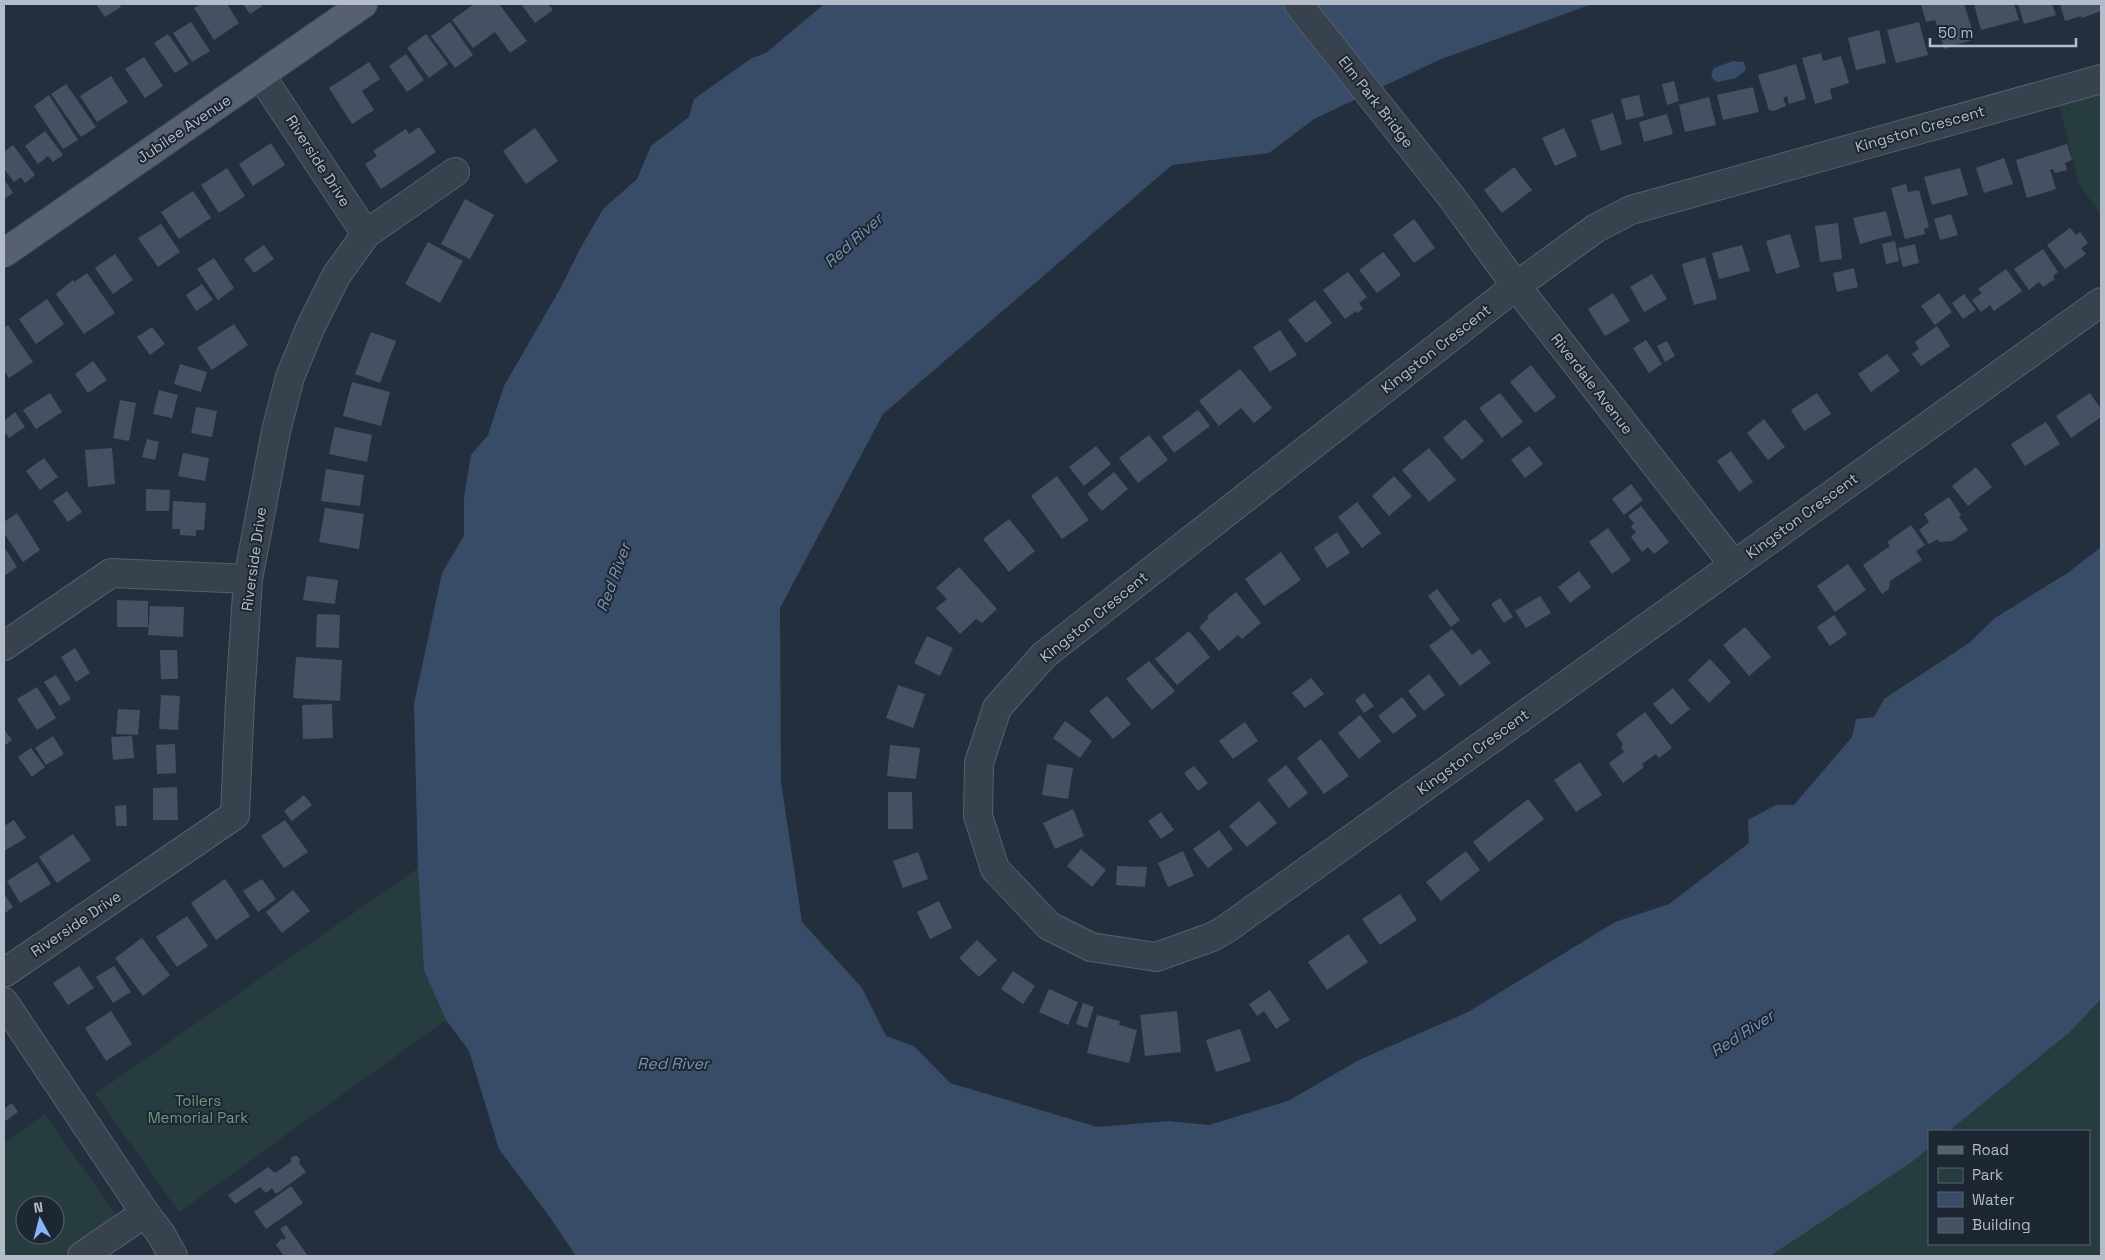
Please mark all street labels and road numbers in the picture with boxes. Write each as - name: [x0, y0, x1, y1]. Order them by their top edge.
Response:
- street label: Elm Park Bridge: [1335, 52, 1418, 152]
- street label: Jubilee Avenue: [133, 90, 234, 167]
- street label: Kingston Crescent: [1853, 101, 1987, 156]
- street label: Riverside Drive: [282, 111, 355, 210]
- street label: Kingston Crescent: [1377, 300, 1494, 397]
- street label: Riverdale Avenue: [1547, 330, 1638, 438]
- street label: Kingston Crescent: [1742, 469, 1862, 563]
- street label: Riverside Drive: [237, 505, 270, 612]
- street label: Kingston Crescent: [1036, 567, 1152, 666]
- street label: Kingston Crescent: [1413, 705, 1533, 799]
- street label: Riverside Drive: [27, 886, 125, 961]

